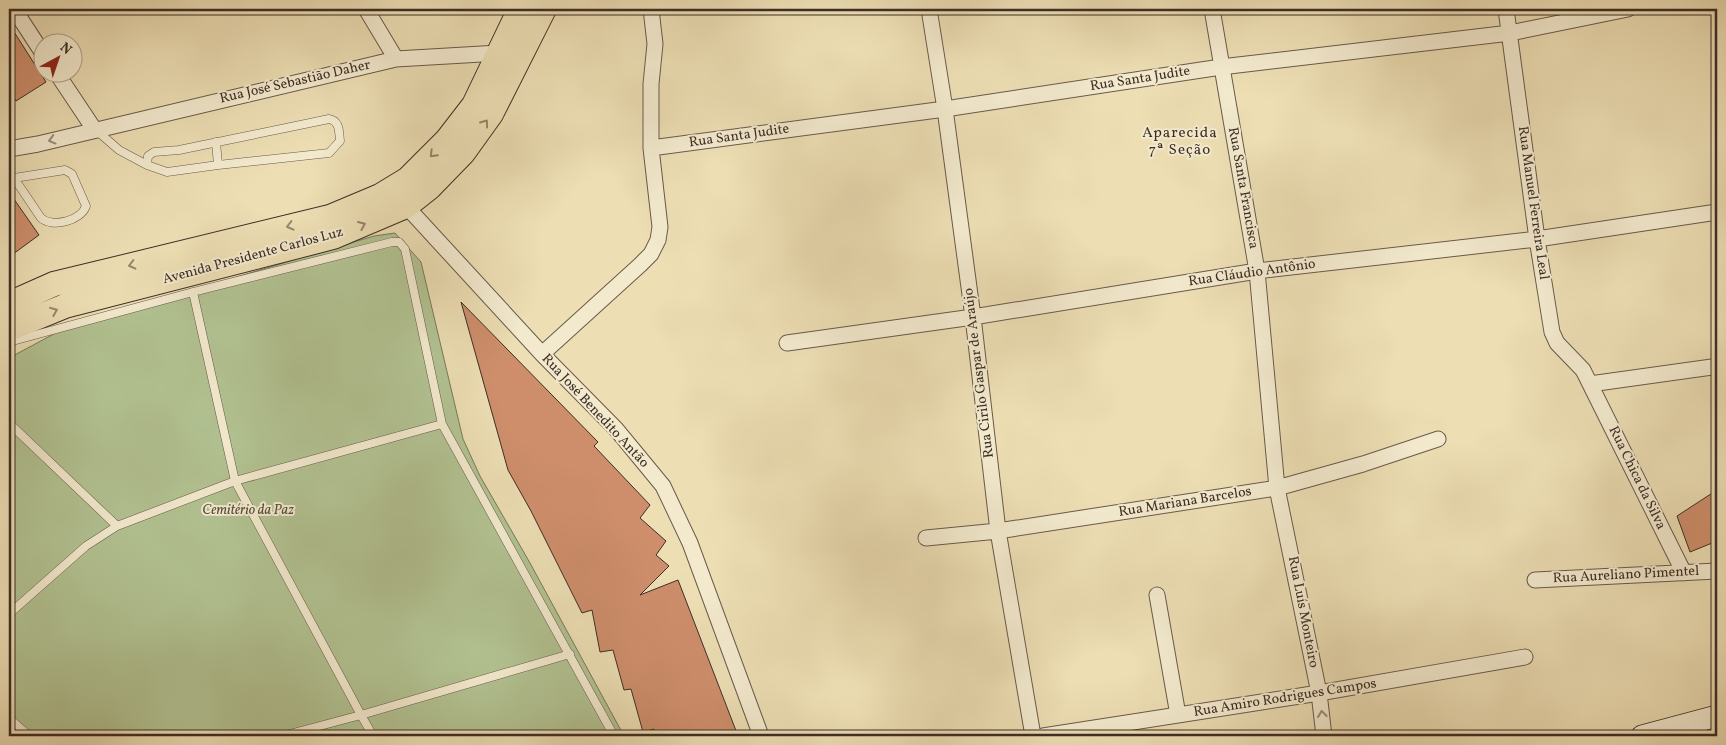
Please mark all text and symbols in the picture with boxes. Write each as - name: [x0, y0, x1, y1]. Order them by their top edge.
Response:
- north arrow: [32, 32, 82, 82]
- text: N: [55, 39, 75, 60]
- street label: Rua José Sebastião Daher: [218, 55, 372, 109]
- street label: Rua Santa Judite: [1089, 62, 1192, 96]
- one-way arrow: [478, 120, 488, 129]
- street label: Rua Santa Judite: [688, 120, 791, 152]
- district label: Aparecida 7ª Seção: [1142, 123, 1218, 161]
- street label: Rua Manuel Ferreira Leal: [1513, 125, 1553, 281]
- street label: Rua Santa Francisca: [1223, 126, 1263, 250]
- one-way arrow: [47, 134, 56, 145]
- one-way arrow: [429, 149, 438, 158]
- one-way arrow: [286, 220, 295, 231]
- one-way arrow: [357, 220, 366, 231]
- street label: Avenida Presidente Carlos Luz: [161, 223, 345, 289]
- street label: Rua Cláudio Antônio: [1187, 255, 1317, 291]
- one-way arrow: [128, 259, 137, 270]
- street label: Rua Cirilo Gaspar de Araújo: [959, 287, 999, 459]
- one-way arrow: [49, 306, 58, 317]
- street label: Rua José Benedito Antão: [537, 350, 653, 472]
- street label: Rua Chica da Silva: [1604, 423, 1670, 533]
- street label: Rua Mariana Barcelos: [1117, 482, 1253, 522]
- park label: Cemitério da Paz: [202, 501, 294, 520]
- street label: Rua Luís Monteiro: [1283, 554, 1323, 670]
- street label: Rua Aureliano Pimentel: [1552, 562, 1700, 588]
- street label: Rua Amiro Rodrigues Campos: [1192, 674, 1378, 722]
- one-way arrow: [1317, 710, 1327, 719]

